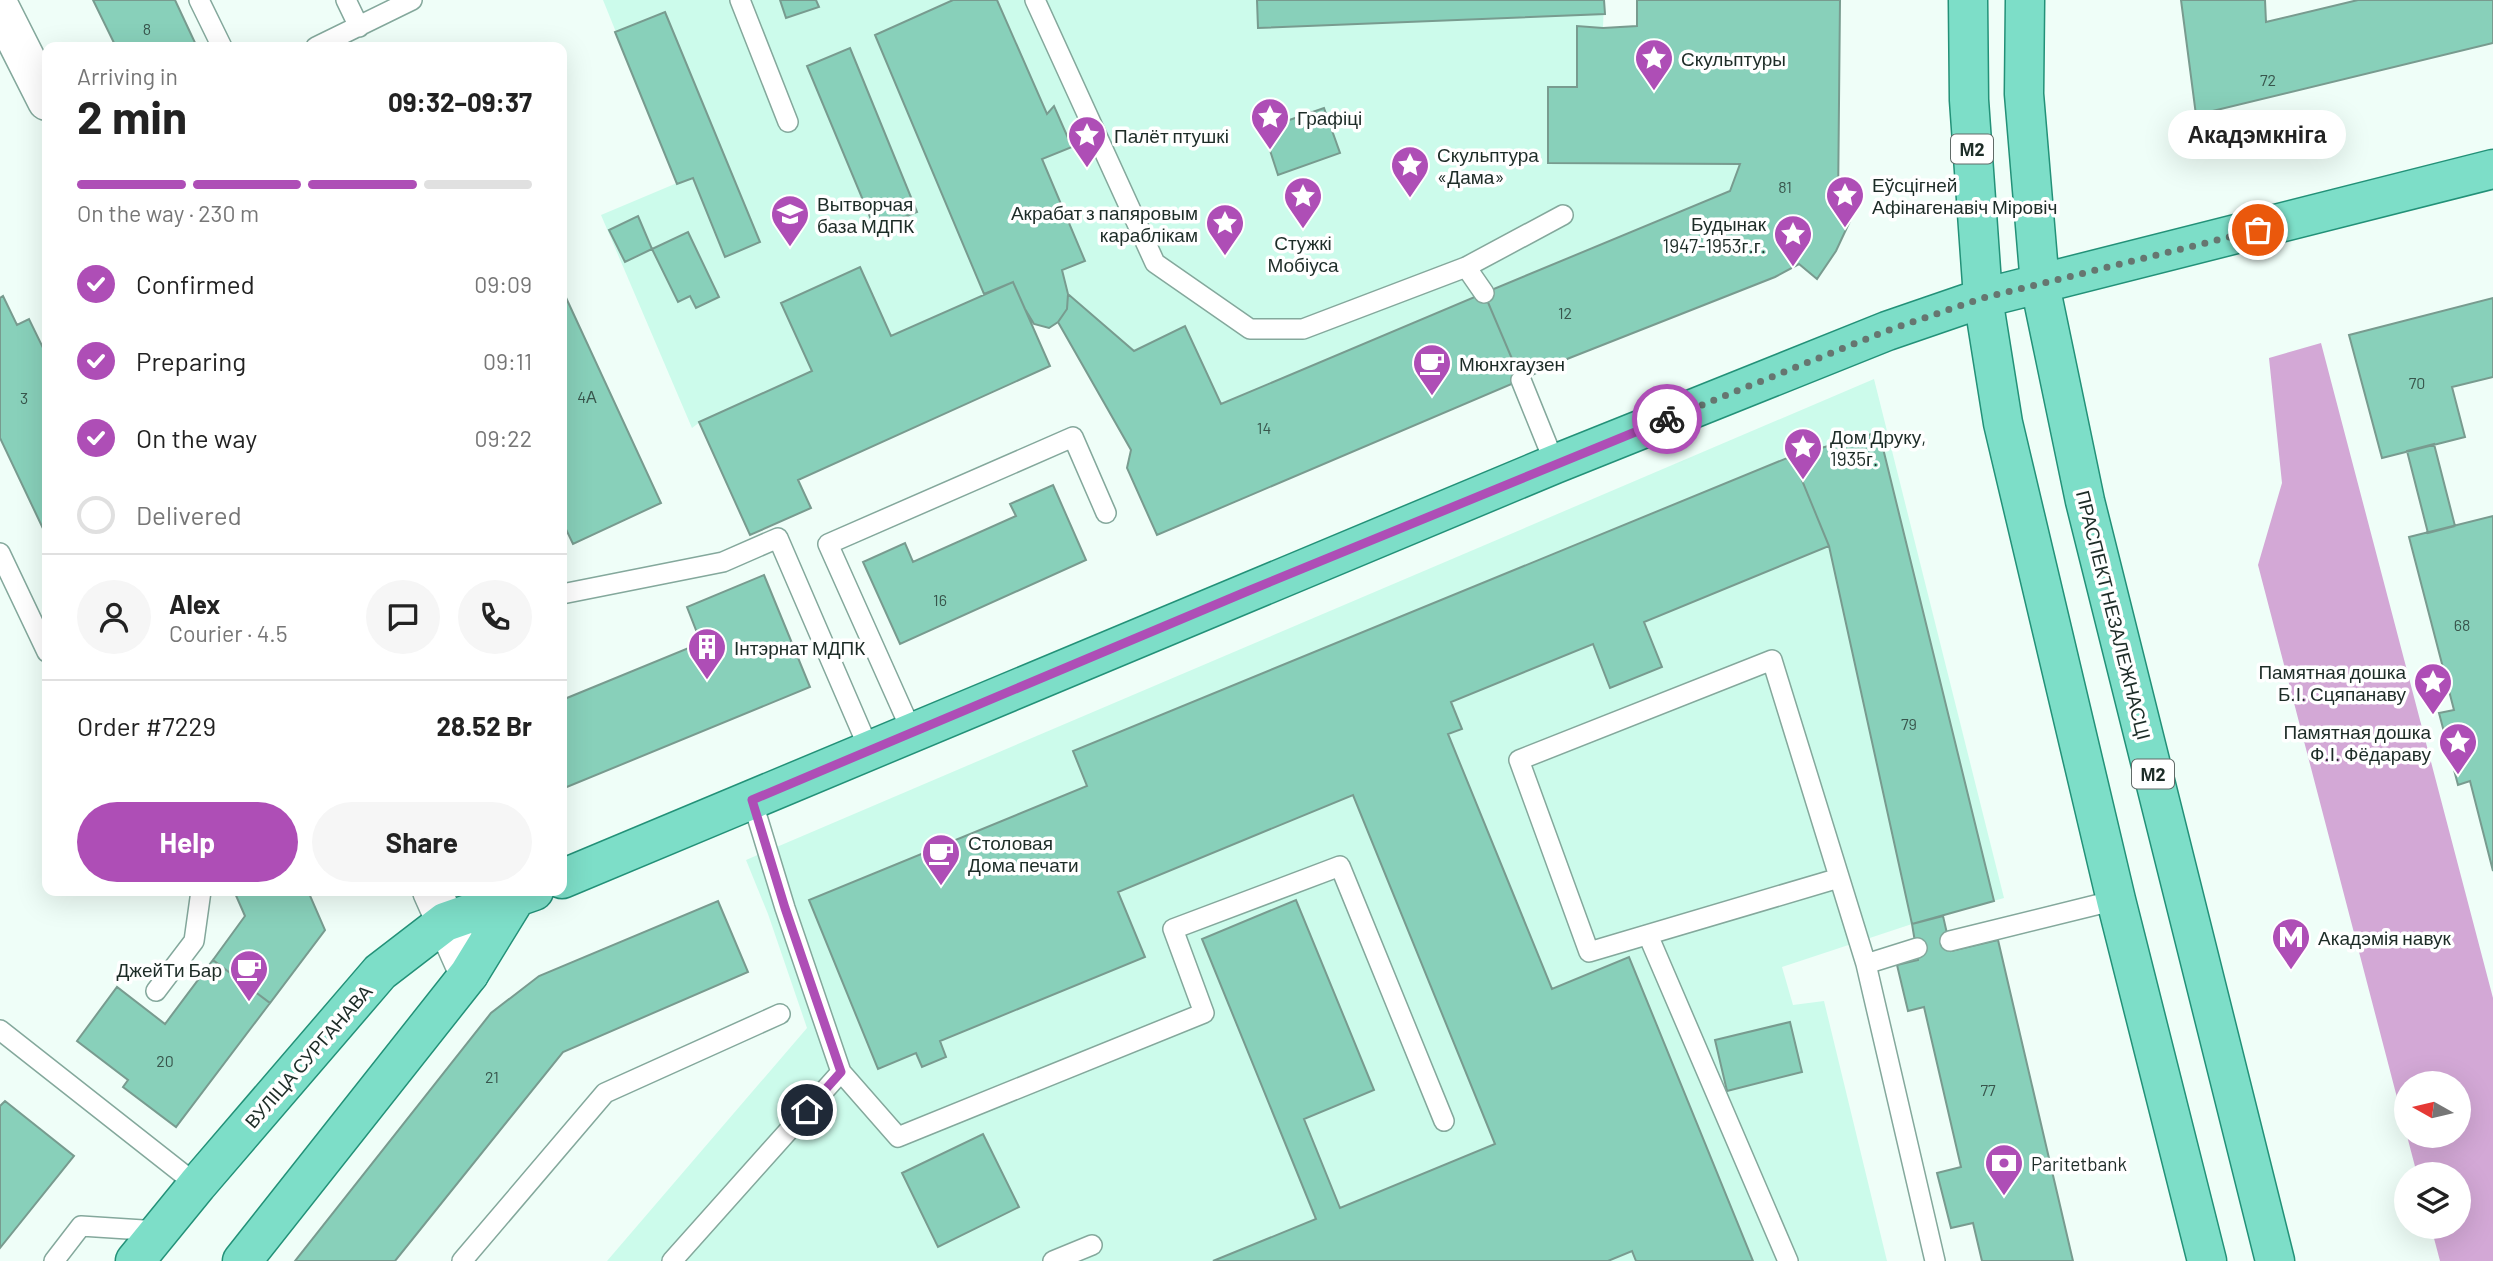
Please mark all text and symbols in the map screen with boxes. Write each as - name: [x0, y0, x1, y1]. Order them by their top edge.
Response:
- house number: 8: [143, 19, 151, 38]
- place icon: Скульптуры: [1633, 37, 1675, 92]
- place label: Скульптуры: [1681, 47, 1786, 70]
- text: Arriving in: [77, 62, 178, 90]
- house number: 72: [2260, 70, 2276, 89]
- text: 09:32–09:37: [388, 86, 532, 117]
- text: 2 min: [77, 88, 187, 143]
- place icon: Графіці: [1249, 96, 1291, 151]
- place label: Графіці: [1297, 106, 1362, 129]
- callout: Акадэмкніга: [2169, 111, 2347, 160]
- place icon: Палёт птушкі: [1066, 114, 1108, 169]
- text: Акадэмкніга: [2187, 120, 2327, 148]
- place label: Палёт птушкі: [1114, 124, 1229, 147]
- road number: М2: [1951, 134, 1993, 164]
- place label: Скульптура «Дама»: [1437, 143, 1539, 188]
- place icon: Скульптура «Дама»: [1389, 144, 1431, 199]
- place label: Еўсцігней Афінагенавіч Міровіч: [1872, 173, 2057, 218]
- place icon: Еўсцігней Афінагенавіч Міровіч: [1824, 174, 1866, 229]
- place icon: Стужкі Мобіуса: [1282, 175, 1324, 230]
- house number: 81: [1778, 177, 1792, 196]
- place label: Вытворчая база МДПК: [817, 192, 914, 237]
- school or university icon: Вытворчая база МДПК: [769, 193, 811, 248]
- text: On the way · 230 m: [77, 199, 259, 227]
- pin: [2228, 200, 2288, 260]
- place label: Акрабат з папяровым караблікам: [1011, 201, 1198, 246]
- place icon: Акрабат з папяровым караблікам: [1204, 202, 1246, 257]
- icon: bag: [2239, 211, 2277, 249]
- place label: Будынак 1947-1953г.г.: [1663, 212, 1767, 257]
- place icon: Будынак 1947-1953г.г.: [1772, 213, 1814, 268]
- place label: Стужкі Мобіуса: [1267, 231, 1339, 276]
- icon: check: [77, 265, 115, 303]
- text: Confirmed: [136, 268, 255, 299]
- text: 09:09: [474, 270, 532, 298]
- house number: 12: [1558, 303, 1572, 322]
- icon: check: [77, 342, 115, 380]
- cafe icon: Мюнхгаузен: [1411, 342, 1453, 397]
- text: Preparing: [136, 345, 246, 376]
- text: 09:11: [483, 347, 532, 375]
- place label: Мюнхгаузен: [1459, 352, 1565, 375]
- house number: 70: [2409, 373, 2425, 392]
- courier: [1632, 384, 1702, 454]
- house number: 4А: [577, 387, 597, 406]
- house number: 3: [20, 388, 28, 407]
- icon: bike: [1648, 400, 1686, 438]
- house number: 14: [1257, 418, 1271, 437]
- icon: check: [77, 419, 115, 457]
- text: On the way: [136, 422, 257, 453]
- text: 09:22: [475, 424, 532, 452]
- place label: Дом Друку, 1935г.: [1830, 425, 1926, 470]
- place icon: Дом Друку, 1935г.: [1782, 426, 1824, 481]
- street label: ПРАСПЕКТ НЕЗАЛЕЖНАСЦІ: [2072, 488, 2156, 742]
- text: Delivered: [136, 499, 242, 530]
- button: person: [77, 580, 151, 654]
- button: chat: [366, 580, 440, 654]
- button: phone: [458, 580, 532, 654]
- text: Alex: [169, 588, 220, 619]
- house number: 16: [933, 590, 947, 609]
- house number: 68: [2454, 615, 2470, 634]
- text: Courier · 4.5: [169, 619, 288, 647]
- building icon: Інтэрнат МДПК: [686, 626, 728, 681]
- place label: Інтэрнат МДПК: [734, 636, 865, 659]
- place label: Памятная дошка Б.І. Сцяпанаву: [2258, 660, 2406, 705]
- place icon: Памятная дошка Б.І. Сцяпанаву: [2412, 661, 2454, 716]
- text: Order #7229: [77, 710, 216, 741]
- text: 28.52 Br: [437, 710, 532, 741]
- house number: 79: [1901, 714, 1917, 733]
- place label: Памятная дошка Ф.І. Фёдараву: [2283, 720, 2431, 765]
- place icon: Памятная дошка Ф.І. Фёдараву: [2437, 721, 2479, 776]
- road number: М2: [2132, 760, 2174, 788]
- button: Help: [77, 802, 298, 882]
- button: Share: [312, 802, 532, 882]
- place label: Столовая Дома печати: [968, 831, 1079, 876]
- cafe icon: Столовая Дома печати: [920, 832, 962, 887]
- metro station icon: Акадэмія навук: [2270, 916, 2312, 971]
- place label: Акадэмія навук: [2318, 926, 2452, 949]
- cafe icon: ДжейТи Бар: [228, 948, 270, 1003]
- place label: ДжейТи Бар: [116, 958, 222, 981]
- street label: ВУЛІЦА СУРГАНАВА: [239, 979, 377, 1132]
- house number: 20: [156, 1051, 174, 1070]
- house number: 21: [485, 1067, 499, 1086]
- north arrow: [2394, 1071, 2471, 1148]
- map controls: [2394, 1071, 2471, 1239]
- pin: [777, 1080, 837, 1140]
- house number: 77: [1980, 1080, 1996, 1099]
- icon: home: [788, 1091, 826, 1129]
- bank icon: Paritetbank: [1983, 1142, 2025, 1197]
- place label: Paritetbank: [2031, 1152, 2127, 1175]
- button: layers: [2394, 1162, 2471, 1239]

